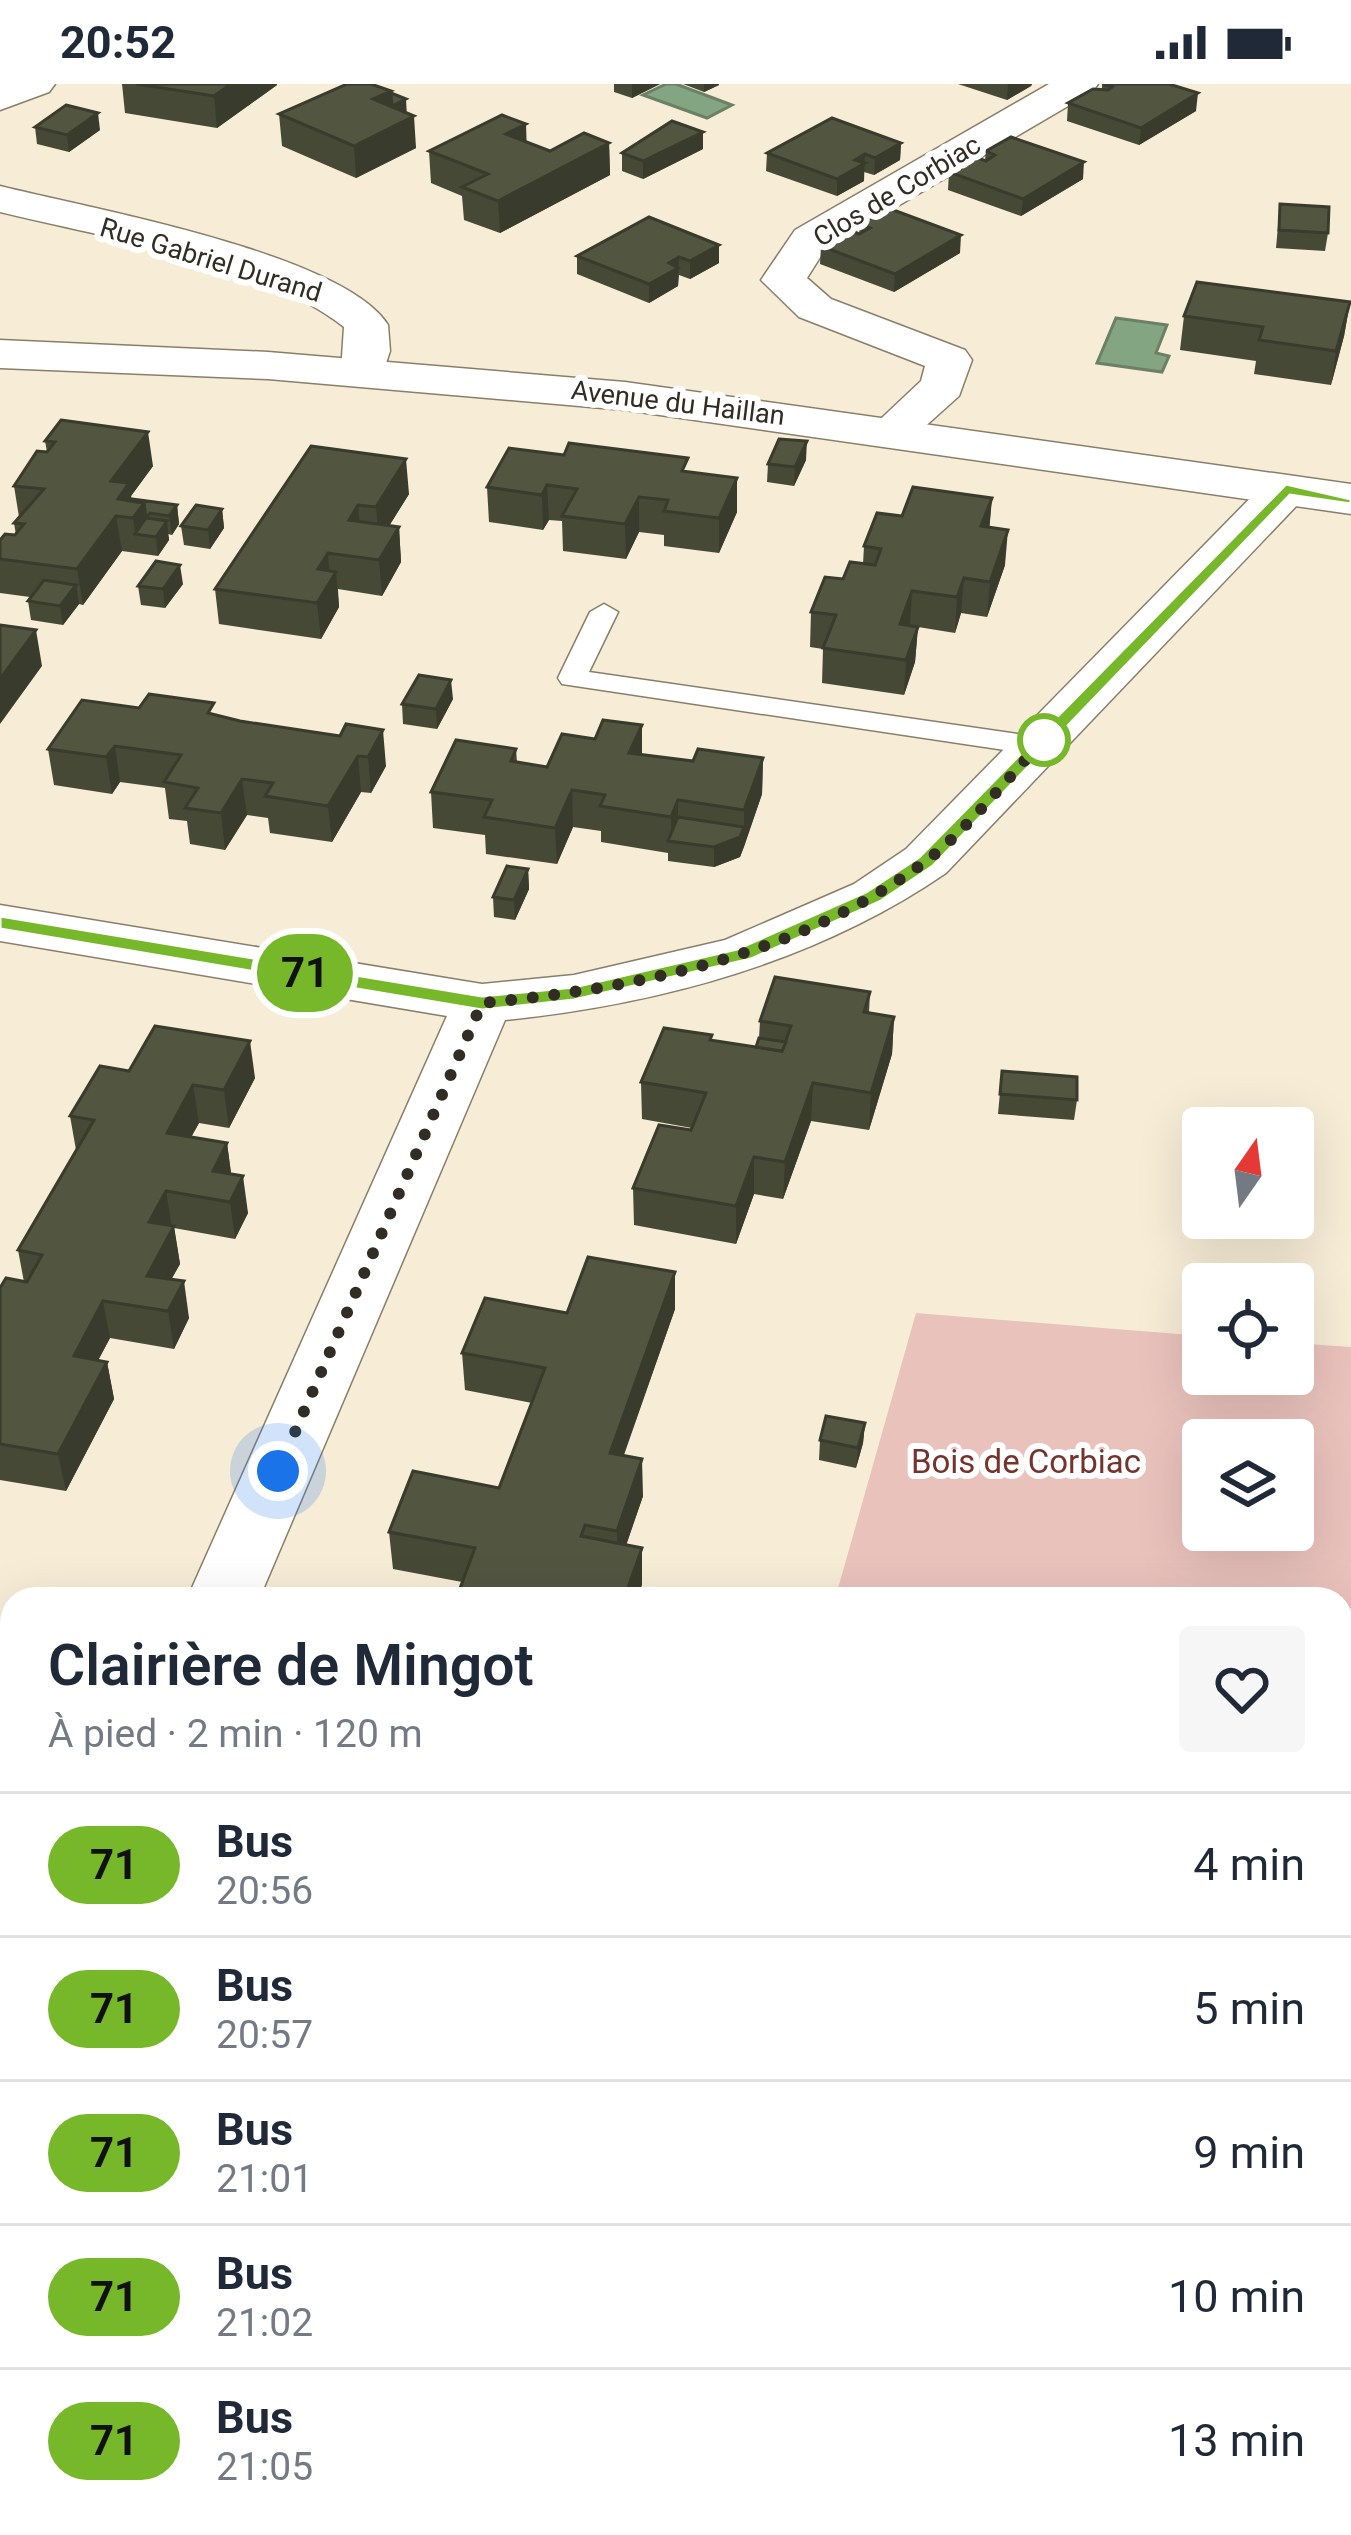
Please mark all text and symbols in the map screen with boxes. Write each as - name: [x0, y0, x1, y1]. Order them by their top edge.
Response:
- text: 20:52: [60, 16, 176, 69]
- street label: Clos de Corbiac: [808, 129, 986, 253]
- street label: Rue Gabriel Durand: [96, 211, 326, 309]
- street label: Avenue du Haillan: [569, 374, 787, 432]
- unlabelled marker: [1019, 715, 1069, 765]
- line badge: 71: [251, 934, 359, 1012]
- text: 71: [281, 948, 329, 997]
- north arrow: [1182, 1107, 1314, 1239]
- map controls: [1182, 1107, 1314, 1551]
- button: locate: [1182, 1263, 1314, 1395]
- button: layers: [1182, 1419, 1314, 1551]
- your location: [248, 1441, 308, 1501]
- park label: Bois de Corbiac: [911, 1442, 1141, 1481]
- button: heart: [1179, 1626, 1305, 1752]
- text: Clairière de Mingot: [48, 1632, 534, 1699]
- text: À pied · 2 min · 120 m: [48, 1711, 423, 1757]
- text: Bus: [216, 1815, 293, 1868]
- text: 4 min: [1193, 1838, 1305, 1891]
- text: 71: [90, 1840, 138, 1889]
- text: 20:56: [216, 1868, 313, 1914]
- text: Bus: [216, 1959, 293, 2012]
- text: 5 min: [1193, 1982, 1305, 2035]
- text: 71: [90, 1984, 138, 2033]
- text: 20:57: [216, 2012, 313, 2058]
- text: Bus: [216, 2103, 293, 2156]
- text: 9 min: [1193, 2126, 1305, 2179]
- text: 71: [90, 2128, 138, 2177]
- text: 21:01: [216, 2156, 313, 2202]
- text: Bus: [216, 2247, 293, 2300]
- text: 10 min: [1168, 2270, 1305, 2323]
- text: 71: [90, 2272, 138, 2321]
- text: 21:02: [216, 2300, 313, 2346]
- text: Bus: [216, 2391, 293, 2444]
- text: 13 min: [1168, 2414, 1305, 2467]
- text: 71: [90, 2416, 138, 2465]
- text: 21:05: [216, 2444, 313, 2490]

